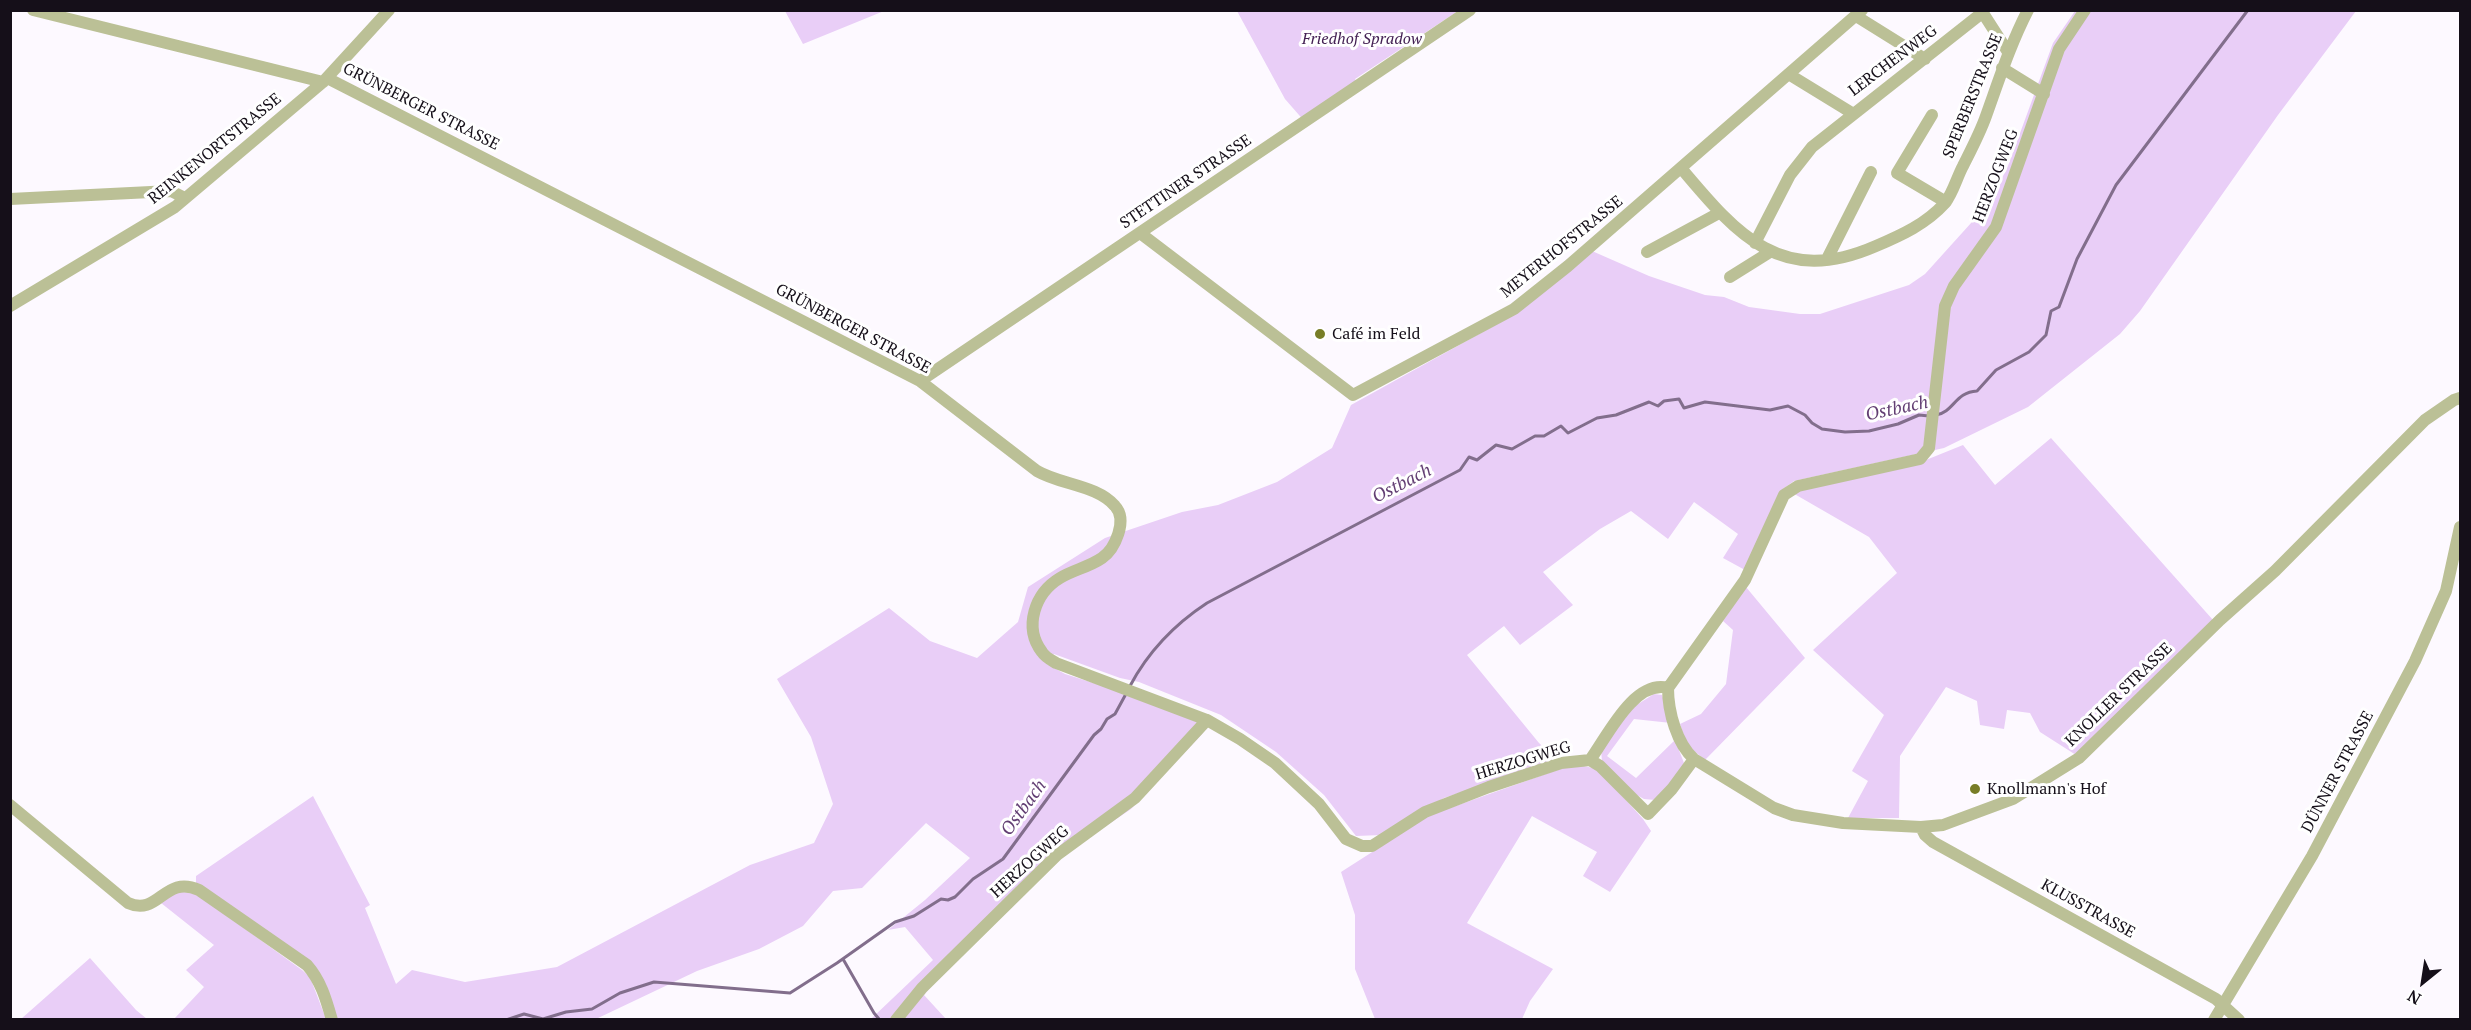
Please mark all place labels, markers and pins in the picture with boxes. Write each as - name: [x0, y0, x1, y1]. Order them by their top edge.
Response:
- place label: Café im Feld: [1332, 324, 1420, 344]
- marker: Café im Feld: [1313, 327, 1327, 341]
- place label: Knollmann's Hof: [1987, 779, 2106, 799]
- marker: Knollmann's Hof: [1968, 782, 1982, 796]

